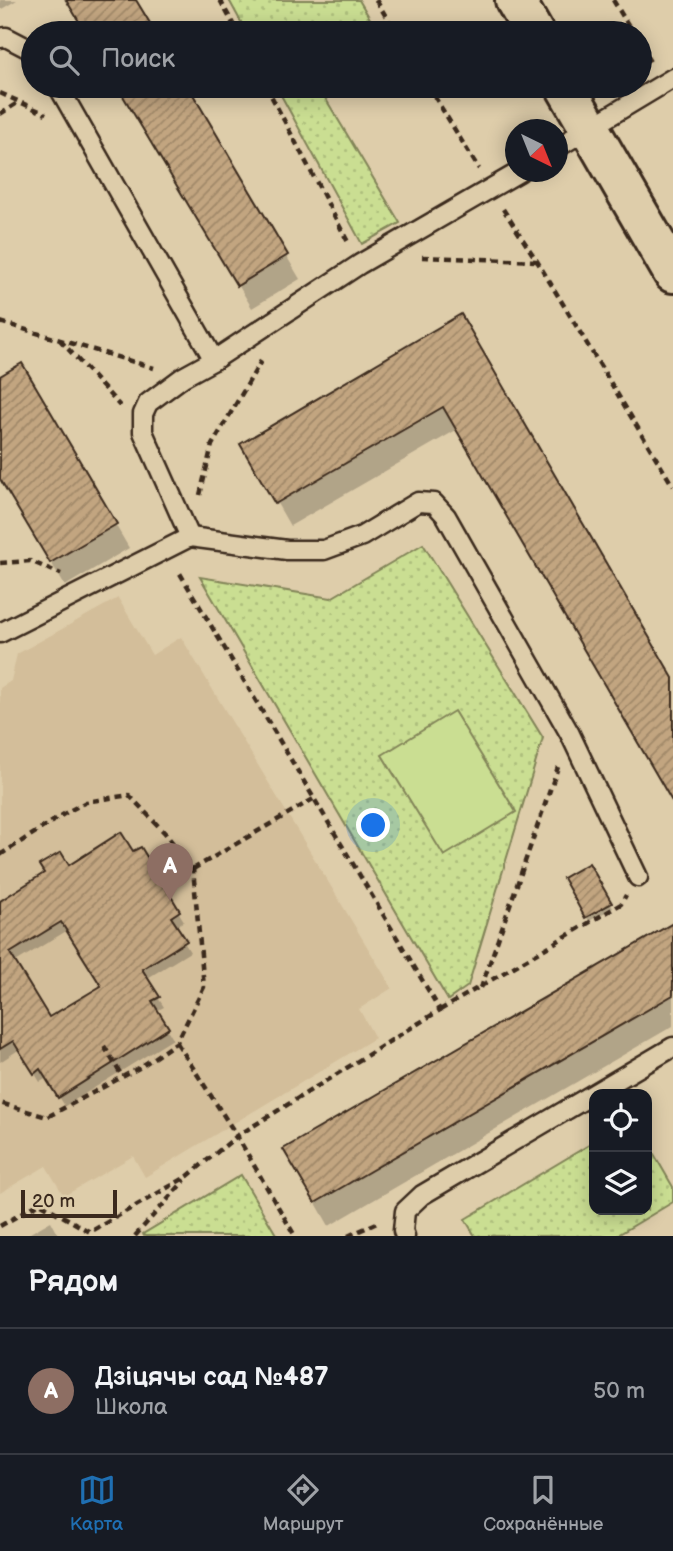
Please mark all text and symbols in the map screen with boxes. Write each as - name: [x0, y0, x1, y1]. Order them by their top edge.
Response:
- search box: [21, 21, 652, 98]
- icon: search: [45, 41, 83, 79]
- text: Поиск: [101, 44, 175, 75]
- north arrow: [505, 119, 568, 182]
- your location: [356, 808, 390, 842]
- pin: A: [147, 843, 193, 901]
- map controls: [589, 1089, 652, 1215]
- button: locate: [589, 1089, 652, 1152]
- button: layers: [589, 1152, 652, 1215]
- scale bar: [21, 1187, 117, 1219]
- text: 20 m: [32, 1190, 75, 1213]
- text: Рядом: [28, 1264, 118, 1300]
- text: Дзіцячы сад №487: [95, 1362, 329, 1393]
- text: A: [44, 1377, 58, 1405]
- text: 50 m: [593, 1377, 645, 1405]
- text: Школа: [95, 1393, 168, 1421]
- tab: Карта: [70, 1471, 123, 1536]
- tab: Маршрут: [263, 1471, 344, 1536]
- tab: Сохранённые: [483, 1471, 603, 1536]

